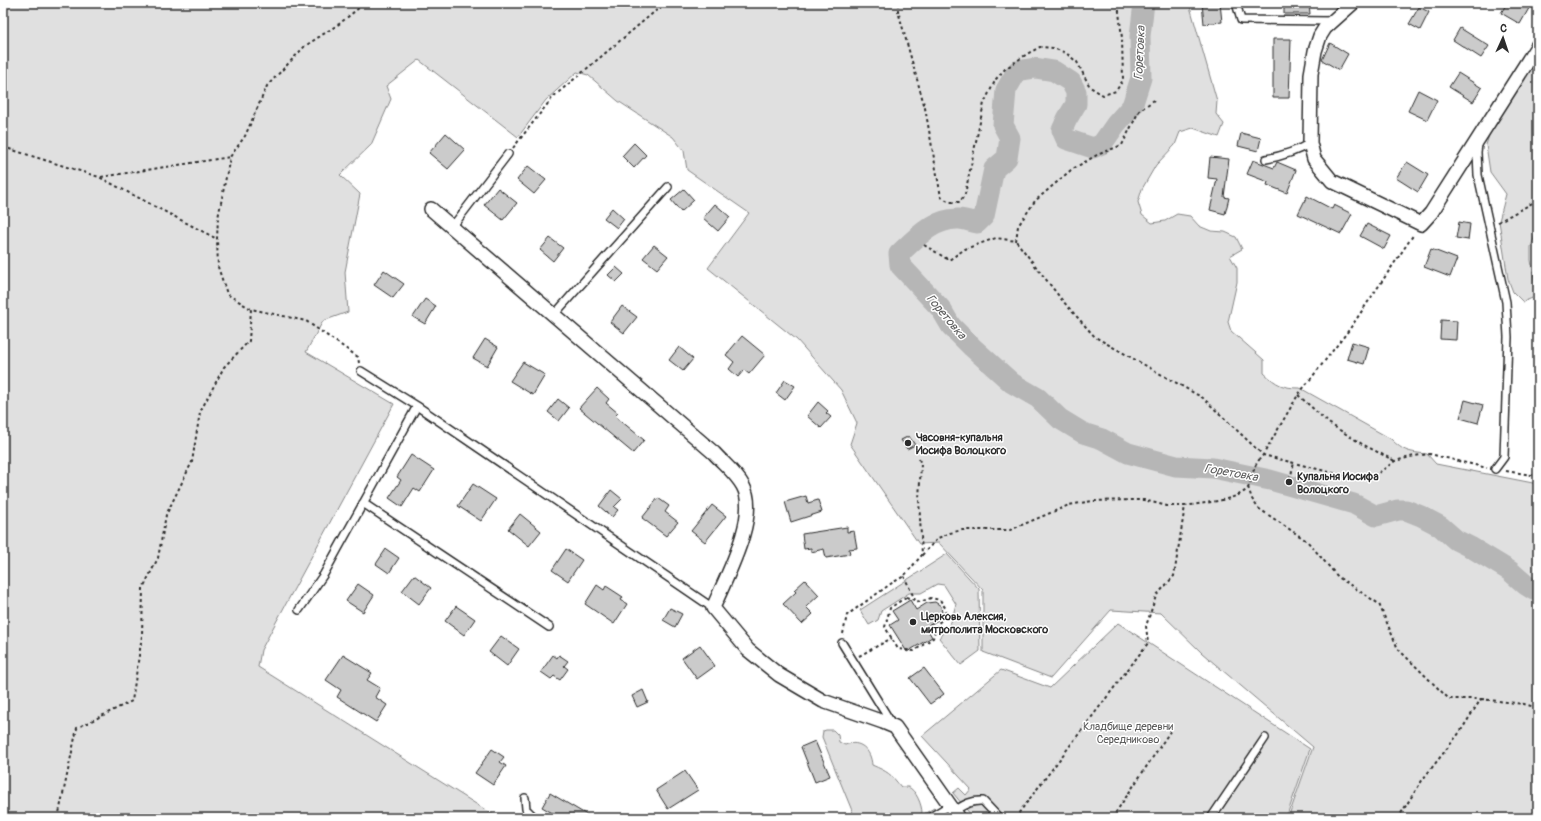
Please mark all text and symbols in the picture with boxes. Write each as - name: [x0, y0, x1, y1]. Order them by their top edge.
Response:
- north arrow: [1483, 18, 1523, 58]
- text: С: [1500, 22, 1507, 35]
- water label: Горетовка: [1131, 24, 1149, 80]
- water label: Горетовка: [923, 292, 970, 344]
- place label: Часовня-купальня Иосифа Волоцкого: [916, 431, 1006, 457]
- marker: Часовня-купальня Иосифа Волоцкого: [903, 438, 913, 448]
- water label: Горетовка: [1203, 461, 1260, 485]
- place label: Купальня Иосифа Волоцкого: [1297, 470, 1379, 496]
- marker: Купальня Иосифа Волоцкого: [1284, 477, 1294, 487]
- place label: Церковь Алексия, митрополита Московского: [921, 610, 1048, 636]
- marker: Церковь Алексия, митрополита Московского: [908, 617, 918, 627]
- park label: Кладбище деревни Середниково: [1083, 720, 1173, 746]

